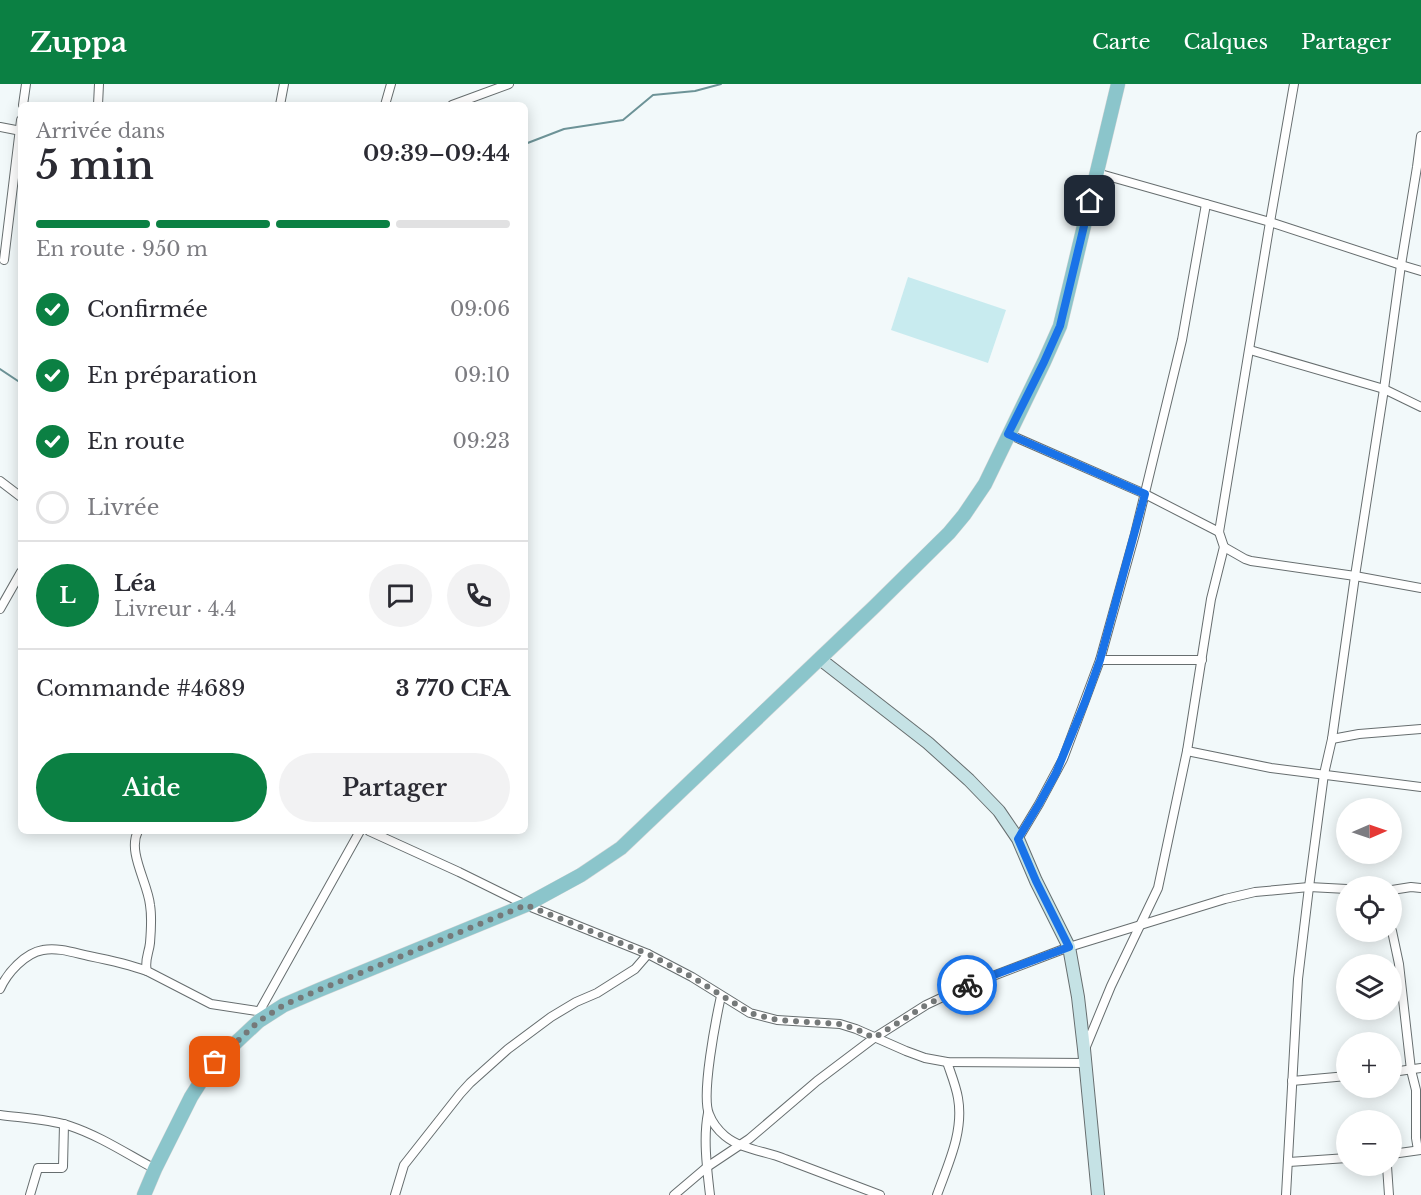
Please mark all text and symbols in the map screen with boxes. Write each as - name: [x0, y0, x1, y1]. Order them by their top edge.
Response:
- text: Zuppa: [30, 25, 127, 60]
- text: Carte: [1092, 29, 1150, 55]
- text: Calques: [1183, 29, 1268, 55]
- text: Partager: [1301, 29, 1391, 55]
- text: Arrivée dans: [36, 119, 165, 143]
- text: 09:39–09:44: [363, 140, 510, 167]
- text: 5 min: [36, 141, 154, 190]
- pin: [1064, 175, 1115, 226]
- icon: home: [1073, 184, 1106, 217]
- text: En route · 950 m: [36, 237, 208, 261]
- icon: check: [36, 293, 69, 326]
- text: Confirmée: [87, 296, 208, 323]
- text: 09:06: [450, 297, 510, 321]
- icon: check: [36, 359, 69, 392]
- text: En préparation: [87, 362, 257, 389]
- text: 09:10: [454, 363, 510, 387]
- icon: check: [36, 425, 69, 458]
- text: En route: [87, 428, 185, 455]
- text: 09:23: [453, 429, 510, 453]
- text: Livrée: [87, 494, 159, 521]
- button: chat: [369, 564, 432, 627]
- button: phone: [447, 564, 510, 627]
- text: Léa: [114, 570, 156, 597]
- text: L: [59, 582, 76, 609]
- text: Livreur · 4.4: [114, 597, 237, 621]
- text: Commande #4689: [36, 675, 246, 702]
- text: 3 770 CFA: [395, 675, 510, 702]
- button: Aide: [36, 753, 267, 822]
- button: Partager: [279, 753, 510, 822]
- north arrow: [1336, 798, 1402, 864]
- map controls: [1336, 798, 1402, 1176]
- button: locate: [1336, 876, 1402, 942]
- button: layers: [1336, 954, 1402, 1020]
- courier: [937, 955, 997, 1015]
- icon: bike: [951, 969, 984, 1002]
- button: +: [1336, 1032, 1402, 1098]
- pin: [189, 1036, 240, 1087]
- icon: bag: [198, 1045, 231, 1078]
- button: −: [1336, 1110, 1402, 1176]

